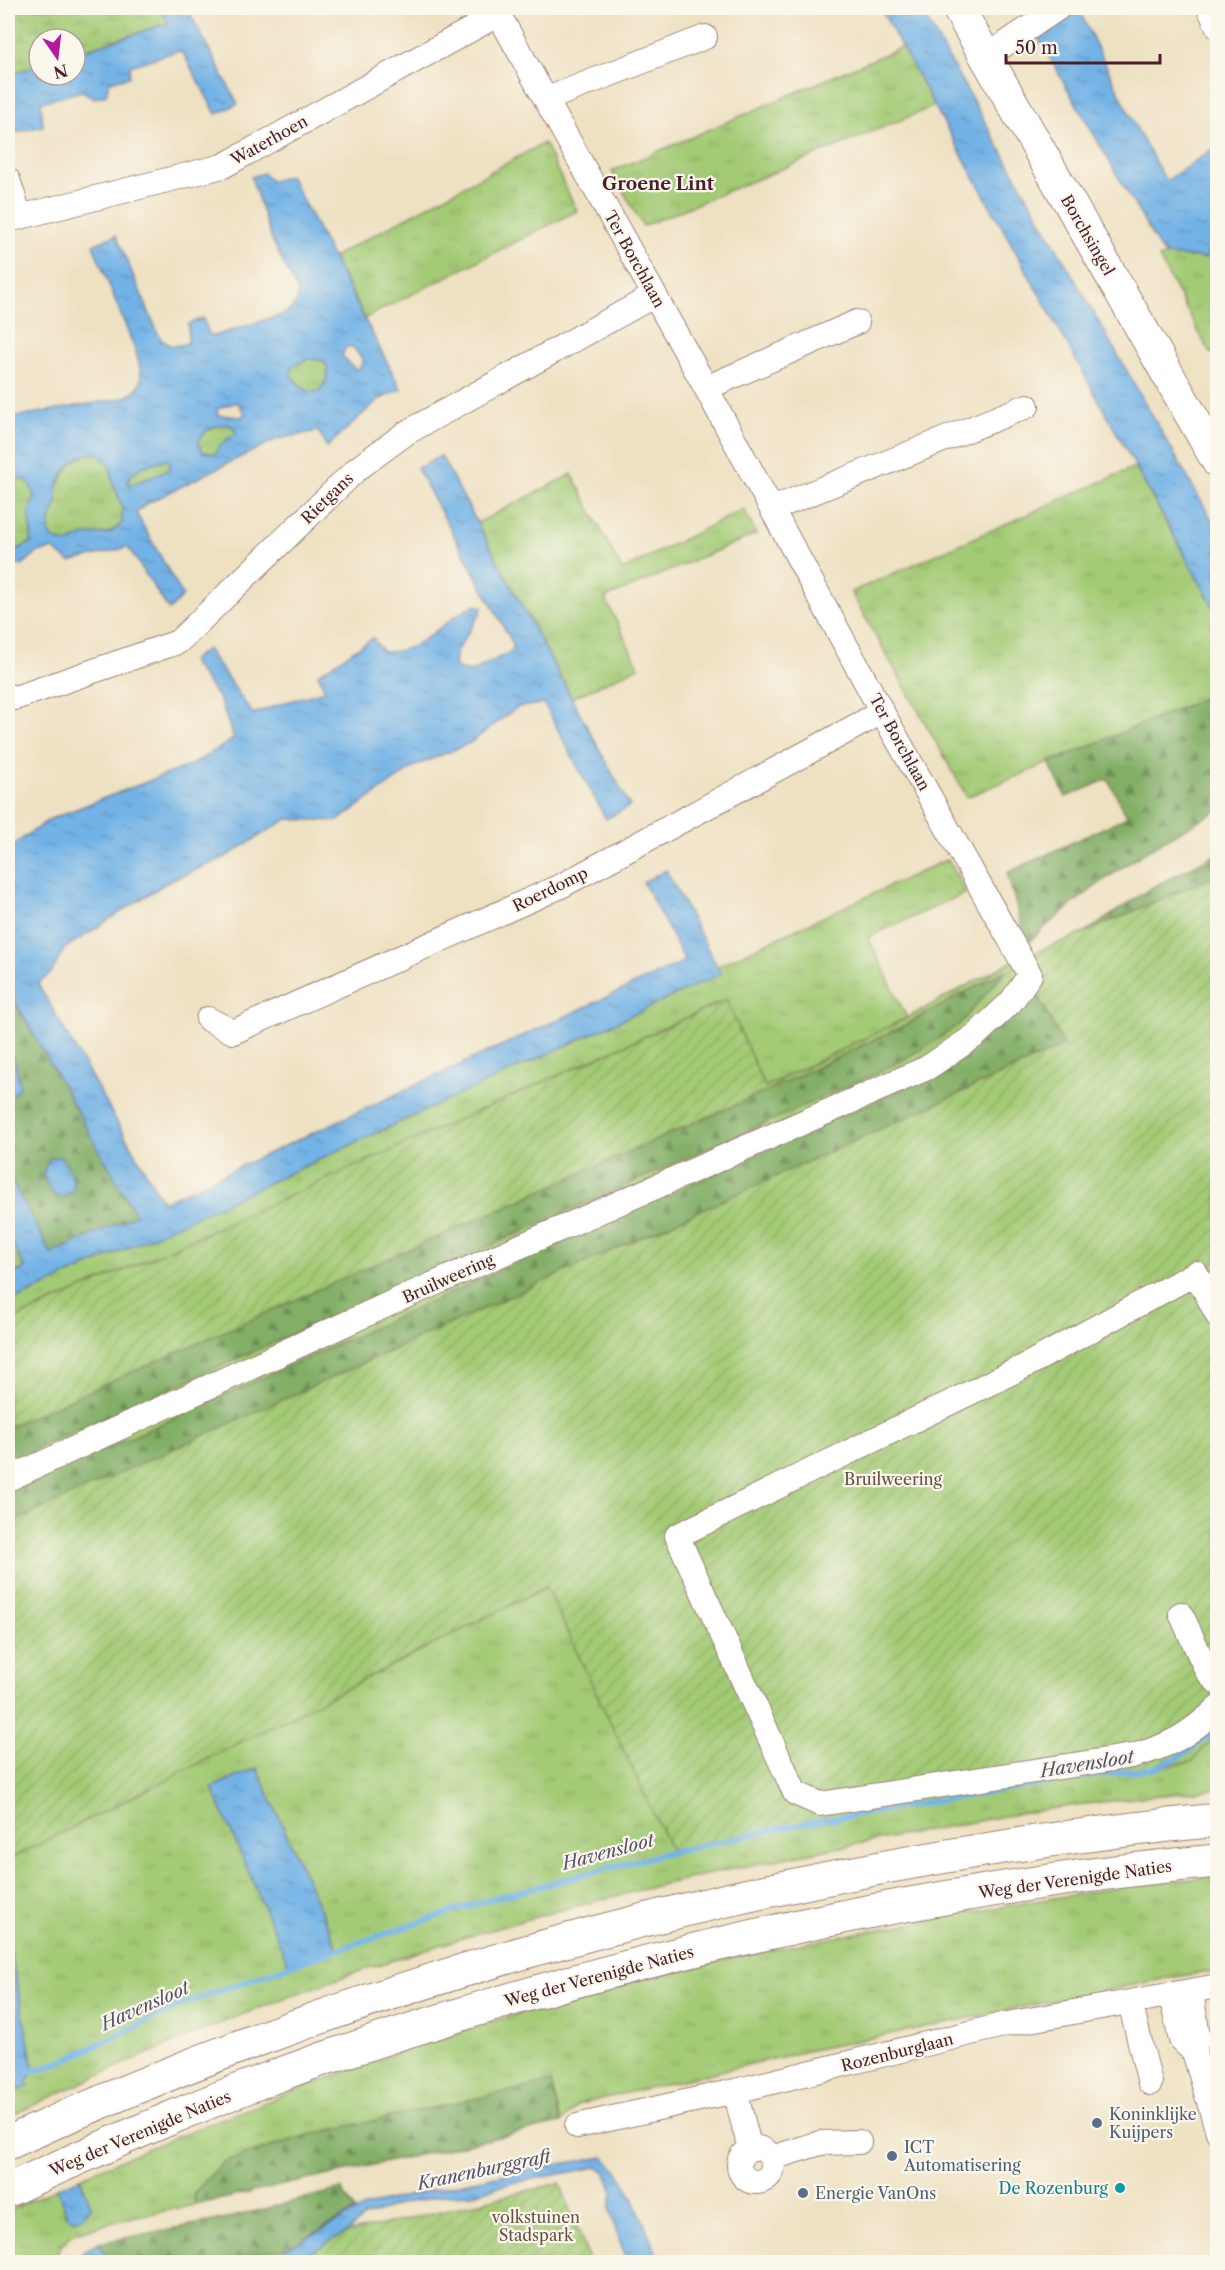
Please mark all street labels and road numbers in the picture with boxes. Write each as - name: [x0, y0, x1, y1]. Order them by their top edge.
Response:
- street label: Waterhoen: [226, 111, 311, 170]
- street label: Borchsingel: [1057, 191, 1119, 279]
- street label: Ter Borchlaan: [600, 207, 670, 311]
- street label: Rietgans: [297, 468, 357, 528]
- street label: Ter Borchlaan: [865, 690, 935, 794]
- street label: Roerdomp: [509, 862, 591, 916]
- street label: Bruilweering: [399, 1249, 497, 1307]
- street label: Weg der Verenigde Naties: [976, 1856, 1173, 1903]
- street label: Weg der Verenigde Naties: [501, 1941, 696, 2011]
- street label: Rozenburglaan: [839, 2028, 955, 2076]
- street label: Weg der Verenigde Naties: [45, 2086, 234, 2181]

